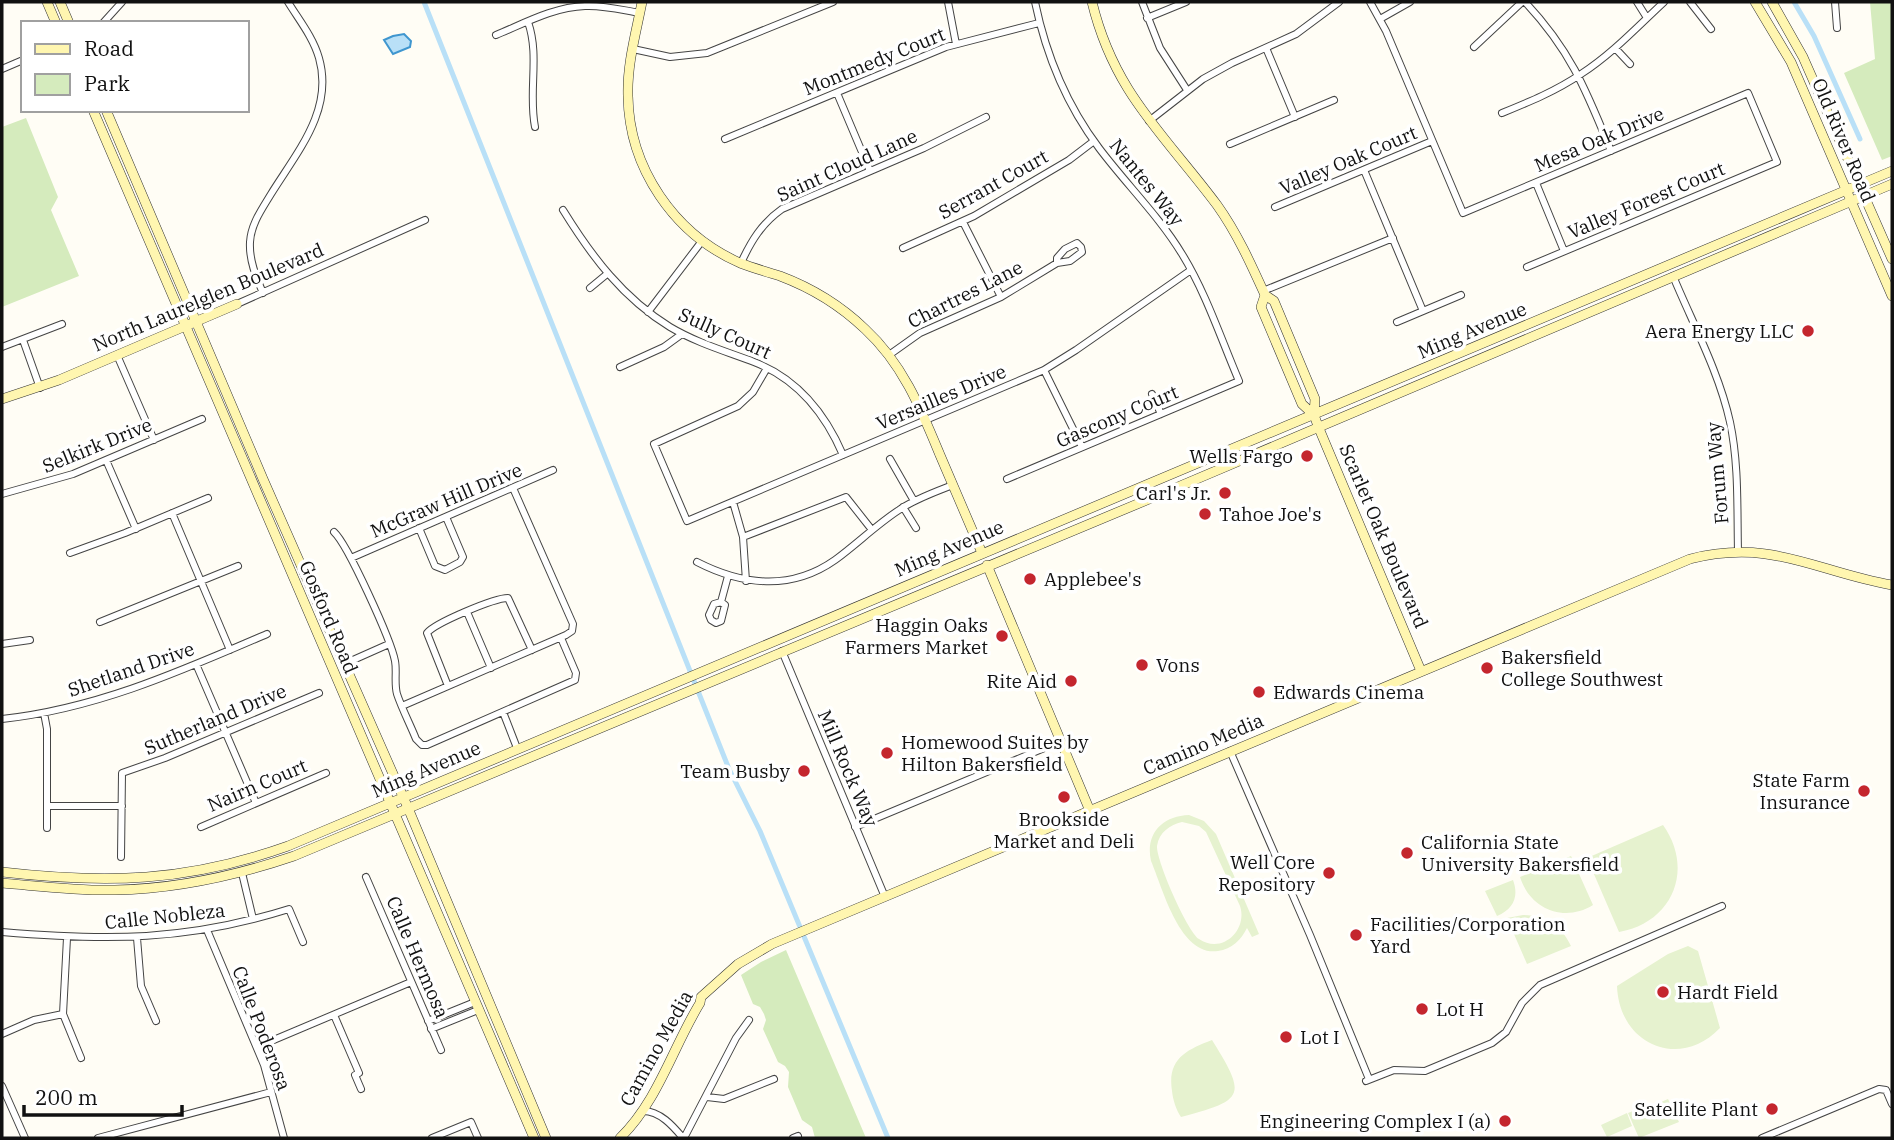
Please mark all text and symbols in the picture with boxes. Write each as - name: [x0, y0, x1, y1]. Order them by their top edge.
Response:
- legend: [21, 21, 248, 112]
- street label: Montmedy Court: [800, 22, 949, 100]
- text: Road: [84, 34, 134, 62]
- text: Park: [84, 69, 131, 97]
- street label: Old River Road: [1807, 74, 1881, 206]
- street label: Mesa Oak Drive: [1531, 101, 1667, 177]
- street label: Valley Oak Court: [1276, 120, 1421, 200]
- street label: Saint Cloud Lane: [773, 123, 921, 207]
- street label: Nantes Way: [1105, 134, 1190, 231]
- street label: Serrant Court: [934, 144, 1052, 224]
- street label: Valley Forest Court: [1564, 156, 1728, 244]
- street label: North Laurelglen Boulevard: [89, 237, 327, 357]
- street label: Chartres Lane: [903, 255, 1027, 333]
- street label: Ming Avenue: [1414, 296, 1530, 364]
- street label: Sully Court: [675, 302, 775, 364]
- place label: Aera Energy LLC: [1645, 319, 1794, 343]
- marker: Aera Energy LLC: [1800, 323, 1816, 339]
- street label: Versailles Drive: [872, 359, 1010, 435]
- street label: Gascony Court: [1052, 379, 1182, 452]
- street label: Selkirk Drive: [39, 412, 155, 478]
- street label: Forum Way: [1701, 420, 1733, 525]
- street label: Scarlet Oak Boulevard: [1334, 440, 1434, 632]
- place label: Wells Fargo: [1189, 444, 1293, 468]
- marker: Wells Fargo: [1299, 448, 1315, 464]
- street label: McGraw Hill Drive: [366, 457, 526, 543]
- place label: Carl's Jr.: [1136, 481, 1211, 505]
- marker: Carl's Jr.: [1217, 485, 1233, 501]
- place label: Tahoe Joe's: [1219, 502, 1321, 526]
- marker: Tahoe Joe's: [1197, 506, 1213, 522]
- street label: Ming Avenue: [891, 514, 1007, 582]
- street label: Gosford Road: [294, 557, 364, 677]
- place label: Applebee's: [1044, 567, 1141, 591]
- marker: Applebee's: [1022, 571, 1038, 587]
- place label: Haggin Oaks Farmers Market: [845, 613, 988, 659]
- marker: Haggin Oaks Farmers Market: [994, 628, 1010, 644]
- street label: Shetland Drive: [65, 636, 197, 702]
- place label: Bakersfield College Southwest: [1501, 645, 1663, 691]
- place label: Vons: [1156, 653, 1200, 677]
- marker: Vons: [1134, 657, 1150, 673]
- marker: Bakersfield College Southwest: [1479, 660, 1495, 676]
- place label: Rite Aid: [986, 669, 1057, 693]
- marker: Rite Aid: [1063, 673, 1079, 689]
- street label: Sutherland Drive: [140, 678, 290, 760]
- place label: Edwards Cinema: [1273, 680, 1424, 704]
- marker: Edwards Cinema: [1251, 684, 1267, 700]
- street label: Mill Rock Way: [813, 706, 884, 831]
- street label: Camino Media: [1139, 708, 1267, 780]
- place label: Homewood Suites by Hilton Bakersfield: [901, 730, 1089, 776]
- street label: Ming Avenue: [368, 735, 484, 803]
- marker: Homewood Suites by Hilton Bakersfield: [879, 745, 895, 761]
- street label: Nairn Court: [204, 753, 311, 817]
- place label: Team Busby: [680, 759, 791, 783]
- marker: Team Busby: [796, 763, 812, 779]
- place label: State Farm Insurance: [1753, 768, 1850, 814]
- marker: State Farm Insurance: [1856, 783, 1872, 799]
- marker: Brookside Market and Deli: [1056, 789, 1072, 805]
- place label: Brookside Market and Deli: [993, 807, 1135, 853]
- place label: California State University Bakersfield: [1421, 830, 1619, 876]
- marker: California State University Bakersfield: [1399, 845, 1415, 861]
- place label: Well Core Repository: [1218, 850, 1316, 896]
- marker: Well Core Repository: [1321, 865, 1337, 881]
- street label: Calle Hermosa: [381, 892, 455, 1022]
- street label: Calle Nobleza: [104, 898, 226, 934]
- place label: Facilities/Corporation Yard: [1370, 912, 1566, 958]
- marker: Facilities/Corporation Yard: [1348, 927, 1364, 943]
- street label: Calle Poderosa: [227, 962, 297, 1094]
- place label: Hardt Field: [1677, 980, 1778, 1004]
- marker: Hardt Field: [1655, 984, 1671, 1000]
- street label: Camino Media: [614, 986, 698, 1110]
- place label: Lot H: [1436, 997, 1484, 1021]
- marker: Lot H: [1414, 1001, 1430, 1017]
- place label: Lot I: [1300, 1025, 1340, 1049]
- marker: Lot I: [1278, 1029, 1294, 1045]
- scale bar: [24, 1074, 182, 1118]
- text: 200 m: [35, 1083, 98, 1111]
- place label: Satellite Plant: [1634, 1097, 1758, 1121]
- marker: Satellite Plant: [1764, 1101, 1780, 1117]
- place label: Engineering Complex I (a): [1259, 1109, 1491, 1133]
- marker: Engineering Complex I (a): [1497, 1113, 1513, 1129]

